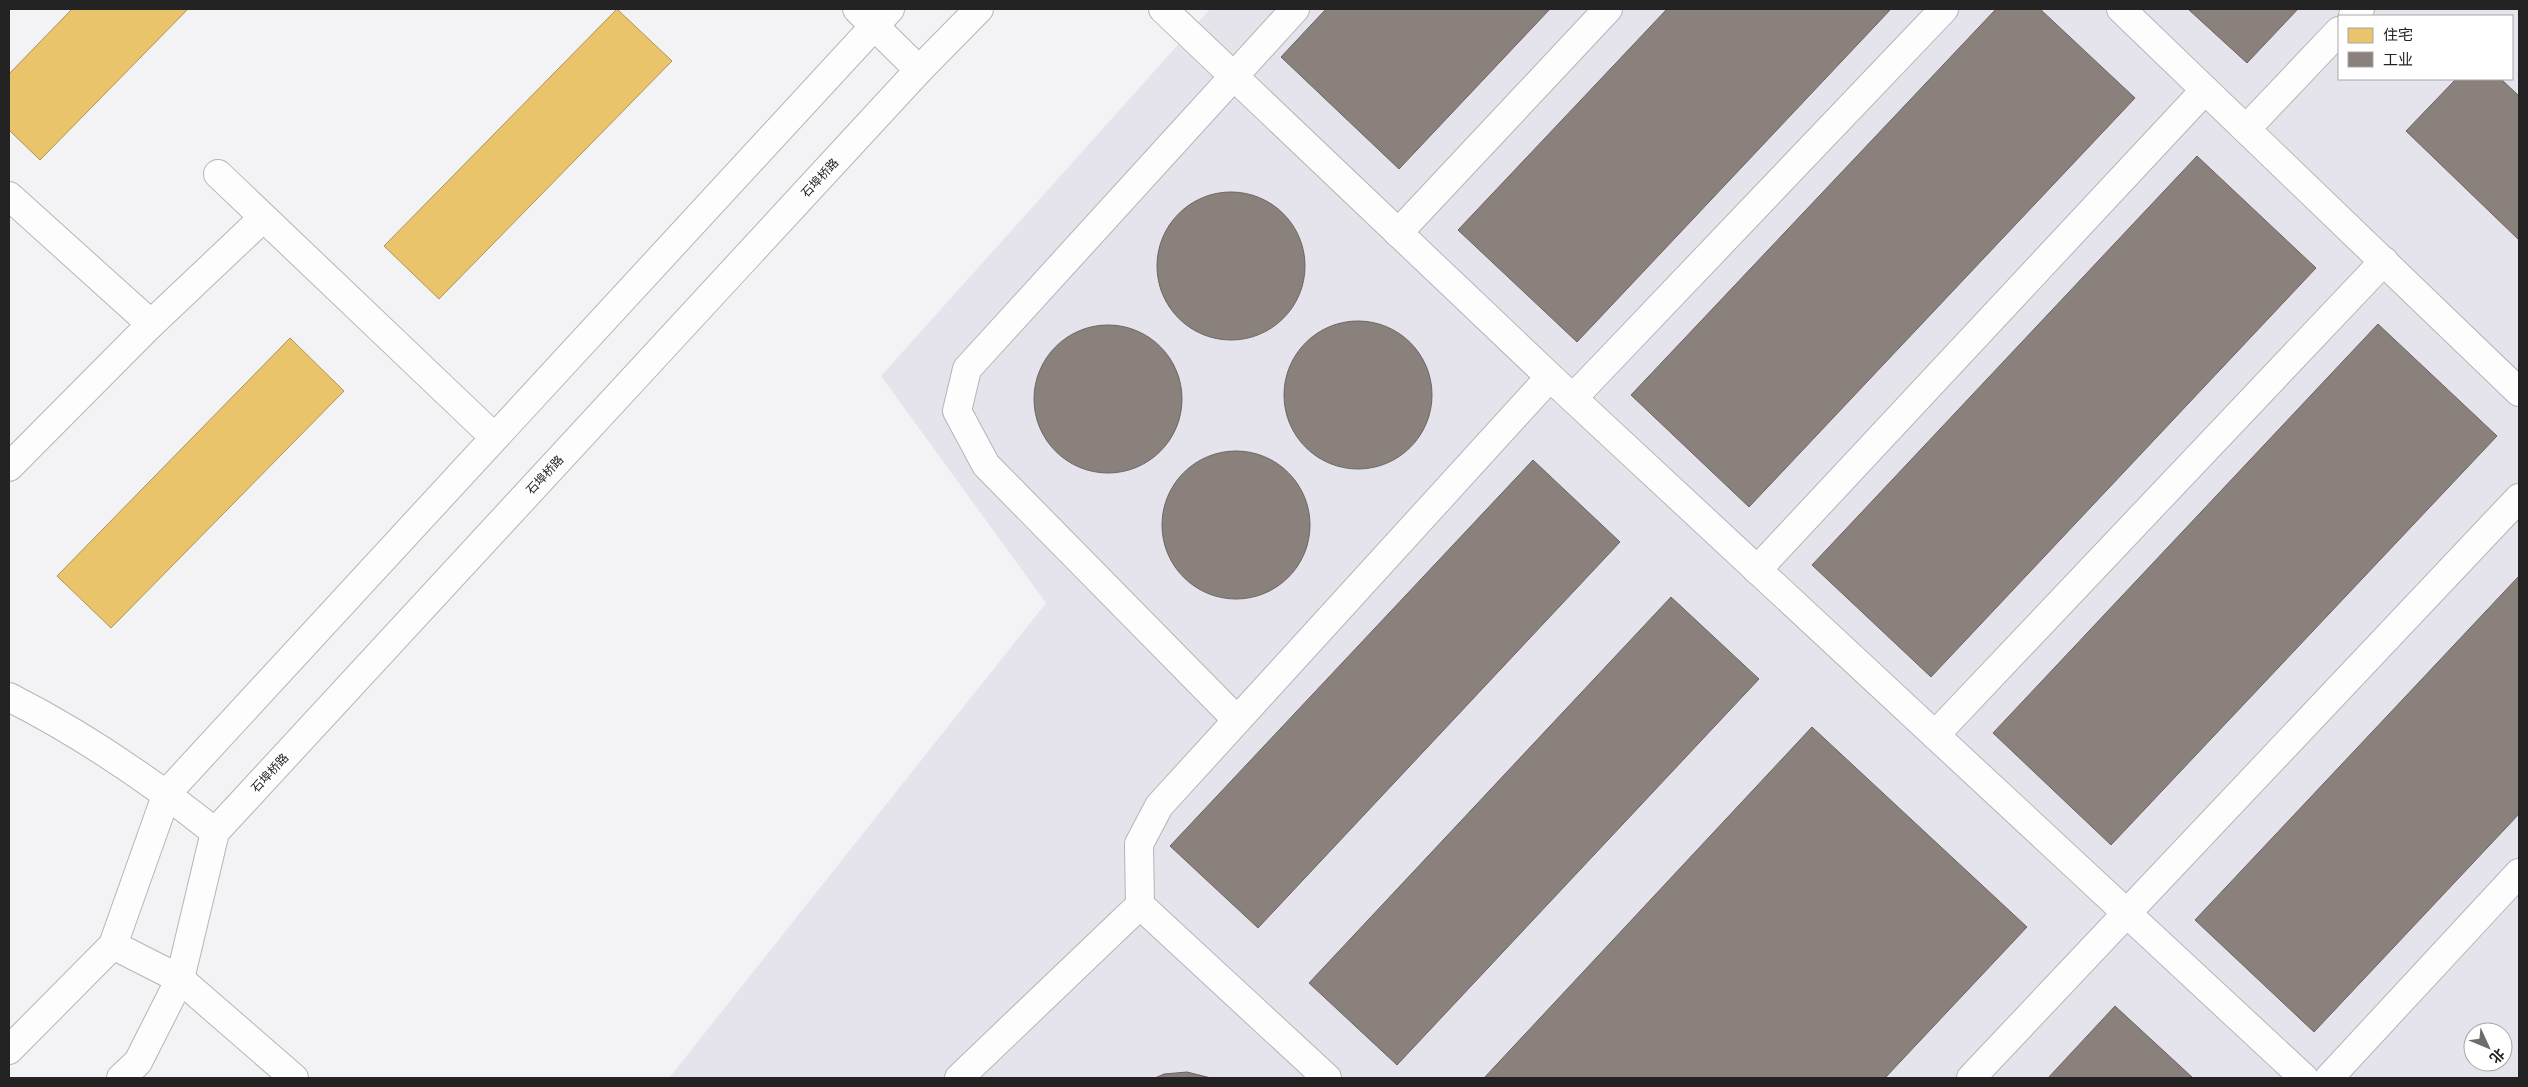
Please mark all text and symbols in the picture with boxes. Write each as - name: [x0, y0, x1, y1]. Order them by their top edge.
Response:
- legend: [2338, 15, 2513, 80]
- text: 住宅: [2383, 26, 2413, 44]
- text: 工业: [2383, 51, 2413, 69]
- street label: 石埠桥路: [799, 156, 841, 200]
- street label: 石埠桥路: [524, 453, 566, 497]
- street label: 石埠桥路: [249, 751, 291, 795]
- north arrow: [2463, 1022, 2513, 1072]
- text: 北: [2486, 1045, 2508, 1067]

